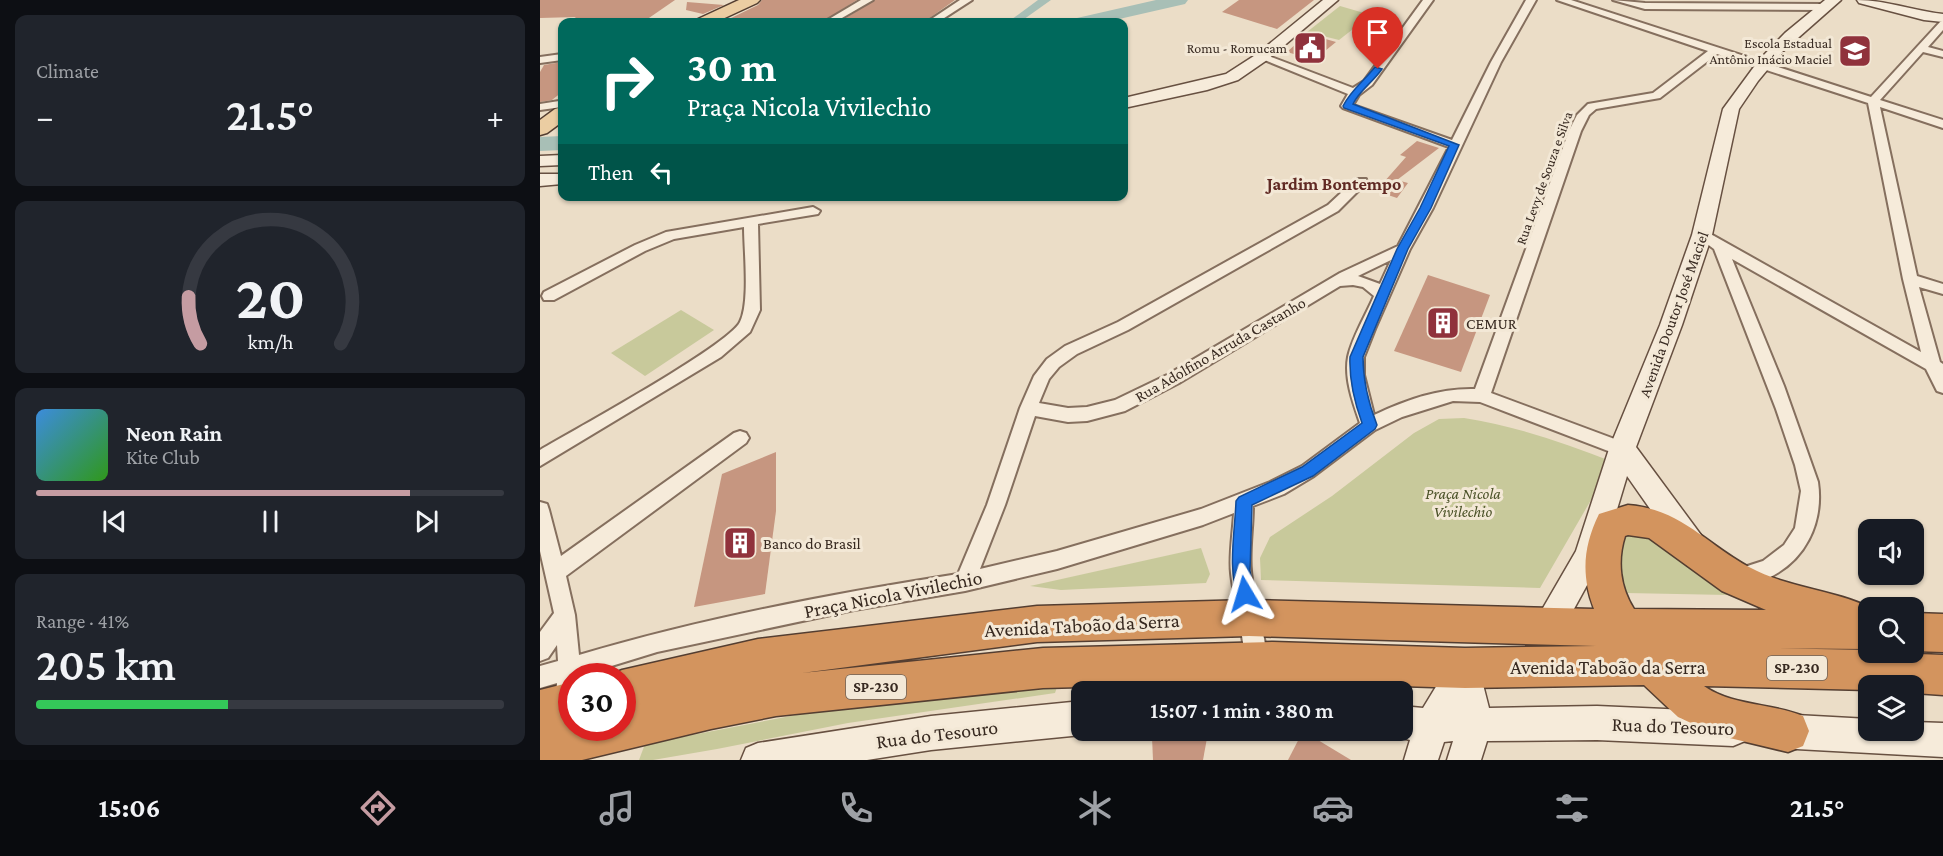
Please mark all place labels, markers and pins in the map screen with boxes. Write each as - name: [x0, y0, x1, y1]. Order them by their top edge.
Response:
- pin: [1352, 7, 1403, 69]
- public building icon: Romu - Romucam: [1292, 30, 1328, 66]
- school or university icon: Escola Estadual Antônio Inácio Maciel: [1837, 33, 1873, 69]
- place label: Escola Estadual Antônio Inácio Maciel: [1710, 35, 1832, 67]
- place label: Romu - Romucam: [1187, 40, 1287, 56]
- building icon: CEMUR: [1425, 305, 1461, 341]
- place label: CEMUR: [1466, 315, 1517, 332]
- building icon: Banco do Brasil: [722, 525, 758, 561]
- place label: Banco do Brasil: [763, 535, 861, 552]

